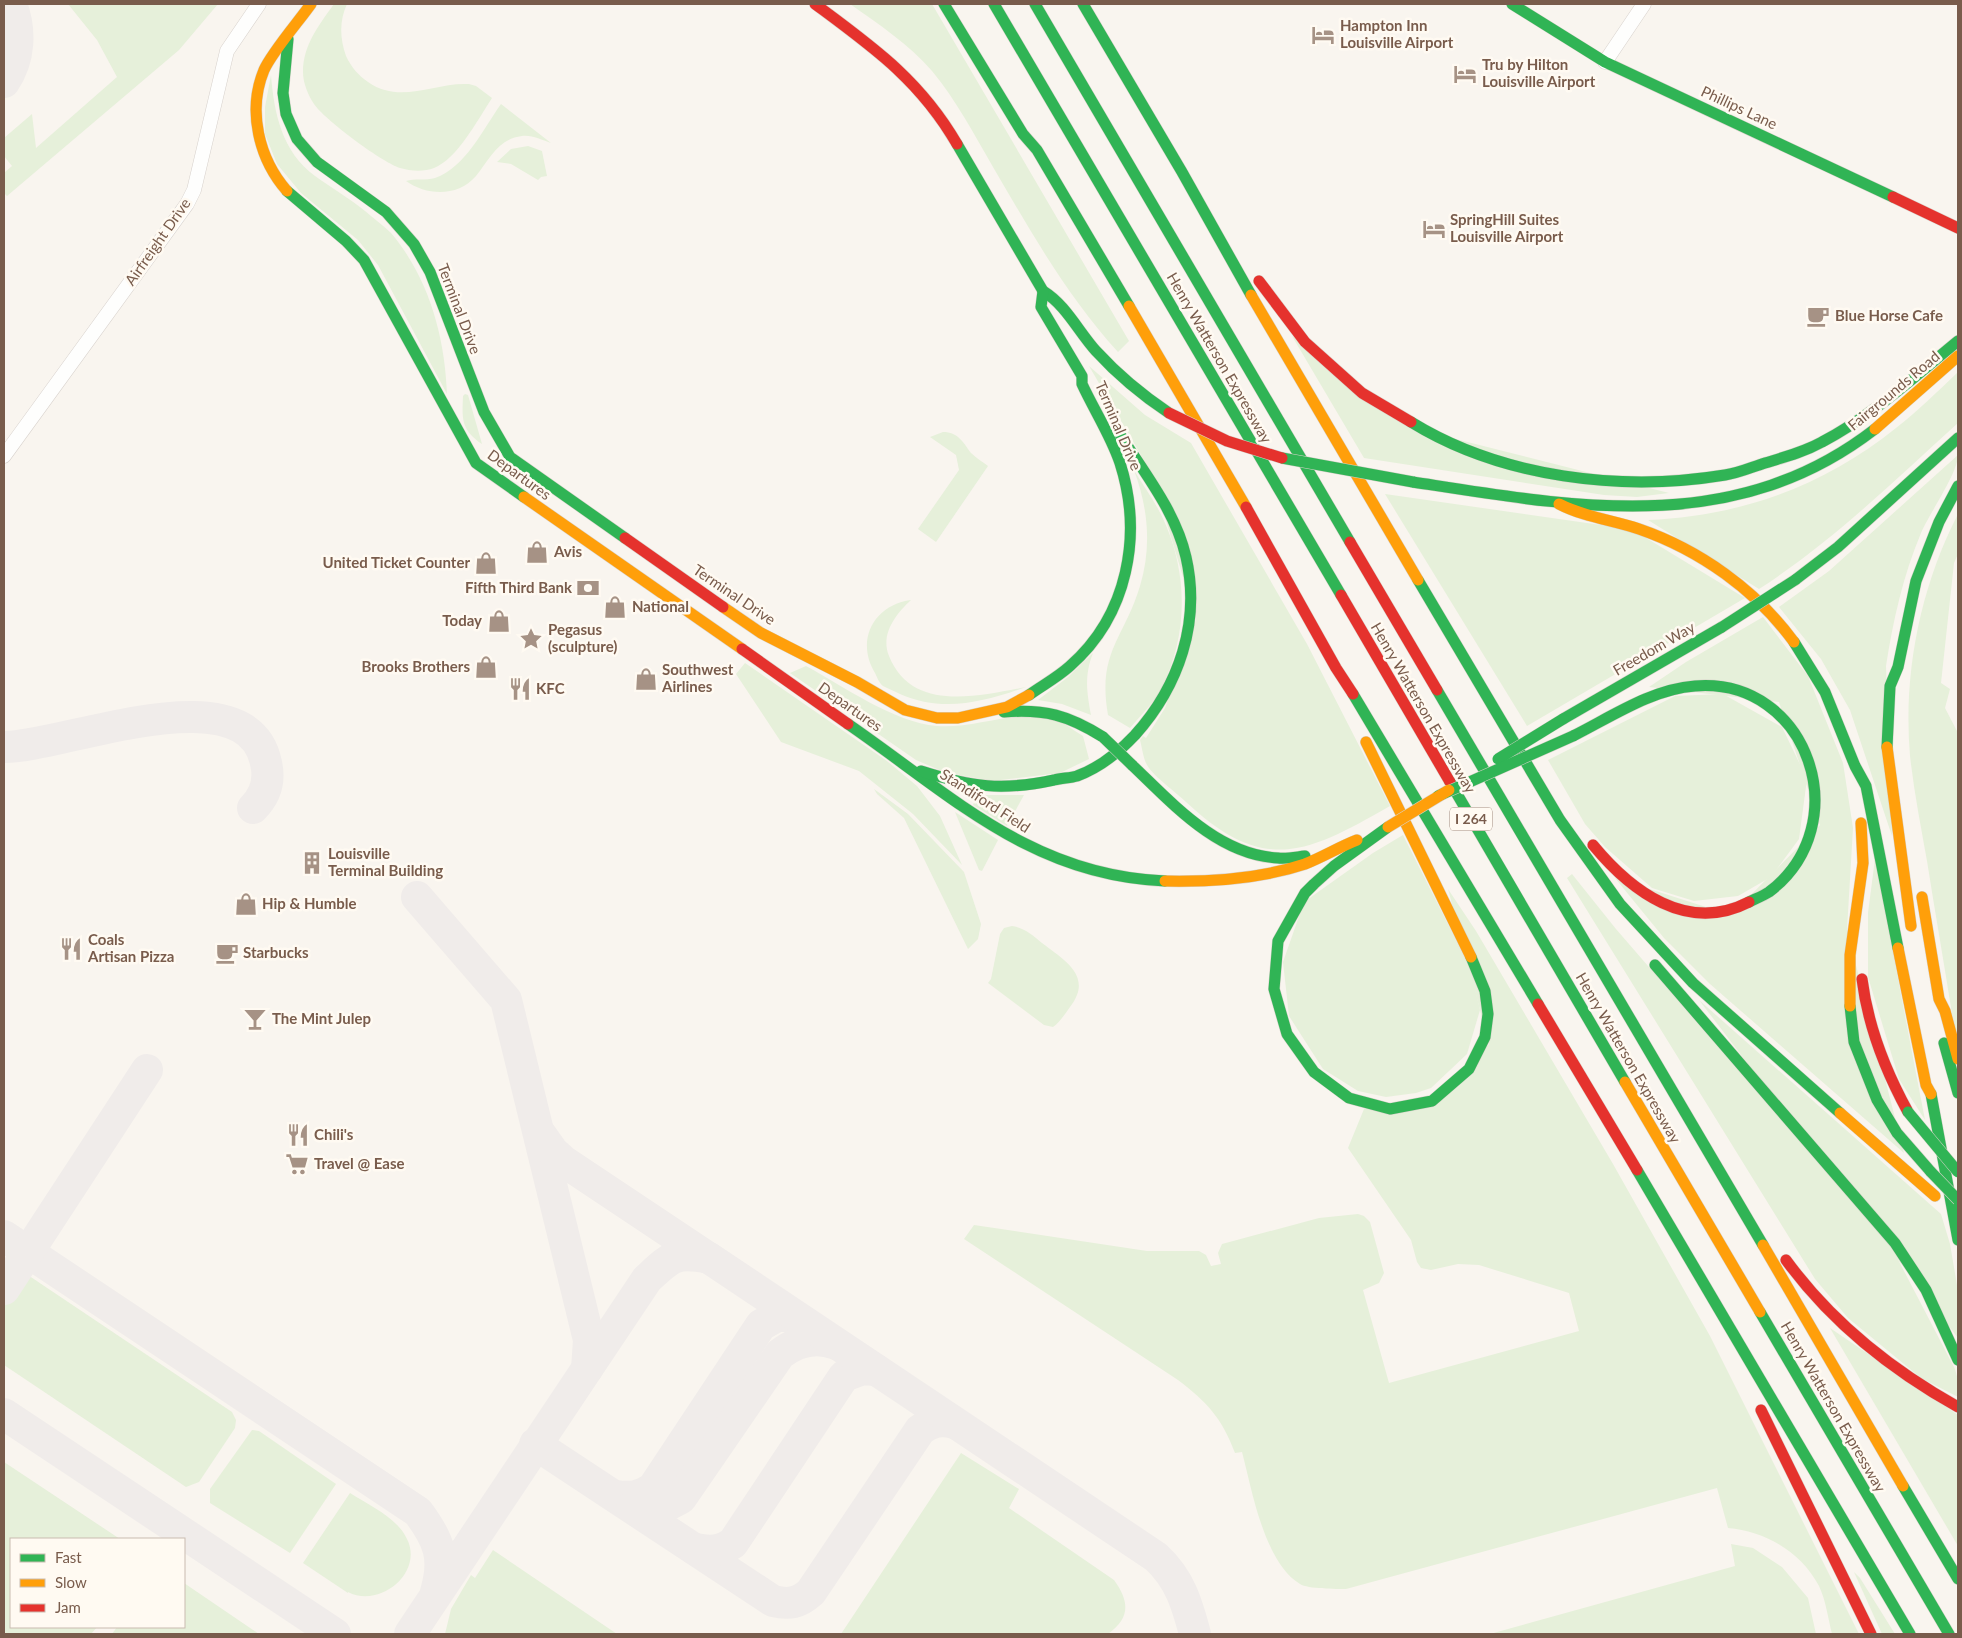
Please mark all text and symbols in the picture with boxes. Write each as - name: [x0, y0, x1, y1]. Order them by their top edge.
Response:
- place label: Hampton Inn Louisville Airport: [1340, 16, 1454, 51]
- hotel icon: Hampton Inn Louisville Airport: [1310, 22, 1336, 48]
- place label: Tru by Hilton Louisville Airport: [1482, 55, 1596, 90]
- hotel icon: Tru by Hilton Louisville Airport: [1452, 61, 1478, 87]
- street label: Phillips Lane: [1699, 82, 1780, 133]
- street label: Airfreight Drive: [121, 194, 194, 288]
- place label: SpringHill Suites Louisville Airport: [1450, 210, 1564, 245]
- hotel icon: SpringHill Suites Louisville Airport: [1421, 216, 1447, 242]
- street label: Terminal Drive: [434, 261, 485, 356]
- street label: Henry Watterson Expressway: [1164, 269, 1276, 446]
- cafe icon: Blue Horse Cafe: [1805, 303, 1831, 329]
- place label: Blue Horse Cafe: [1835, 306, 1943, 324]
- street label: Fairgrounds Road: [1844, 347, 1943, 434]
- street label: Terminal Drive: [1092, 378, 1146, 473]
- street label: Departures: [484, 445, 555, 503]
- shop icon: Avis: [524, 539, 550, 565]
- place label: Avis: [553, 542, 583, 560]
- shop icon: United Ticket Counter: [473, 550, 499, 576]
- place label: United Ticket Counter: [323, 553, 470, 571]
- street label: Terminal Drive: [690, 560, 779, 628]
- bank icon: Fifth Third Bank: [575, 575, 601, 601]
- place label: Fifth Third Bank: [465, 578, 573, 596]
- shop icon: National: [602, 594, 628, 620]
- place label: National: [632, 597, 689, 615]
- shop icon: Today: [486, 608, 512, 634]
- place label: Today: [442, 611, 482, 629]
- street label: Freedom Way: [1609, 617, 1698, 679]
- street label: Henry Watterson Expressway: [1368, 619, 1480, 796]
- place label: Pegasus (sculpture): [548, 620, 617, 655]
- place icon: Pegasus (sculpture): [518, 626, 544, 652]
- shop icon: Brooks Brothers: [473, 654, 499, 680]
- place label: Brooks Brothers: [362, 657, 470, 675]
- place label: Southwest Airlines: [661, 660, 734, 695]
- shop icon: Southwest Airlines: [633, 666, 659, 692]
- restaurant icon: KFC: [507, 676, 533, 702]
- street label: Departures: [815, 678, 886, 735]
- place label: KFC: [536, 679, 565, 697]
- street label: Standiford Field: [937, 764, 1034, 836]
- road number: I 264: [1450, 808, 1492, 831]
- place label: Louisville Terminal Building: [328, 844, 443, 879]
- building icon: Louisville Terminal Building: [299, 850, 325, 876]
- shop icon: Hip & Humble: [233, 891, 259, 917]
- place label: Hip & Humble: [262, 894, 357, 912]
- place label: Coals Artisan Pizza: [87, 930, 174, 965]
- restaurant icon: Coals Artisan Pizza: [58, 936, 84, 962]
- cafe icon: Starbucks: [214, 940, 240, 966]
- place label: Starbucks: [243, 943, 309, 961]
- street label: Henry Watterson Expressway: [1573, 969, 1685, 1146]
- bar icon: The Mint Julep: [242, 1006, 268, 1032]
- place label: The Mint Julep: [272, 1009, 371, 1027]
- restaurant icon: Chili's: [285, 1122, 311, 1148]
- place label: Chili's: [314, 1125, 354, 1143]
- supermarket icon: Travel @ Ease: [284, 1151, 310, 1177]
- place label: Travel @ Ease: [314, 1154, 405, 1172]
- street label: Henry Watterson Expressway: [1778, 1318, 1890, 1495]
- legend: [10, 1538, 185, 1628]
- text: Fast: [55, 1548, 82, 1566]
- text: Slow: [55, 1573, 87, 1591]
- text: Jam: [55, 1598, 81, 1616]

